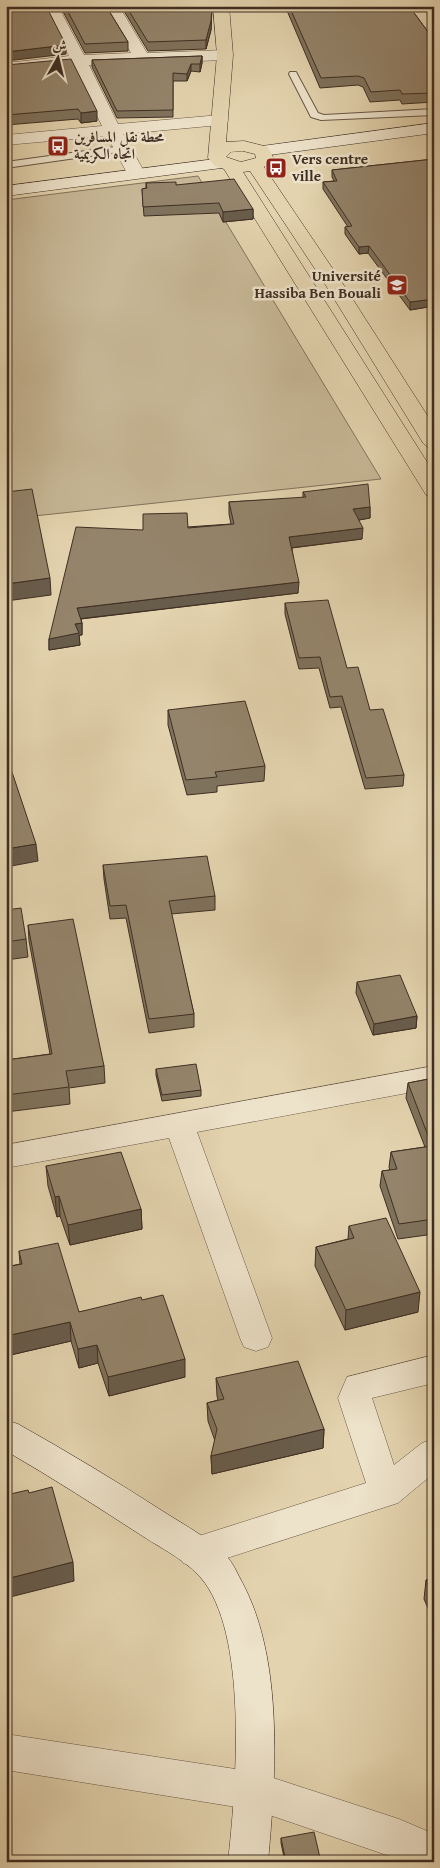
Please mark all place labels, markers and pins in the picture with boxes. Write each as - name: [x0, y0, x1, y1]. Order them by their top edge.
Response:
- place label: محطة نقل المسافرين اتجاه الكريمية: [74, 126, 165, 164]
- bus stop icon: محطة نقل المسافرين اتجاه الكريمية: [46, 134, 70, 158]
- place label: Vers centre ville: [292, 148, 368, 186]
- bus stop icon: Vers centre ville: [264, 156, 288, 180]
- place label: Université Hassiba Ben Bouali: [255, 265, 381, 303]
- school or university icon: Université Hassiba Ben Bouali: [385, 273, 409, 297]

